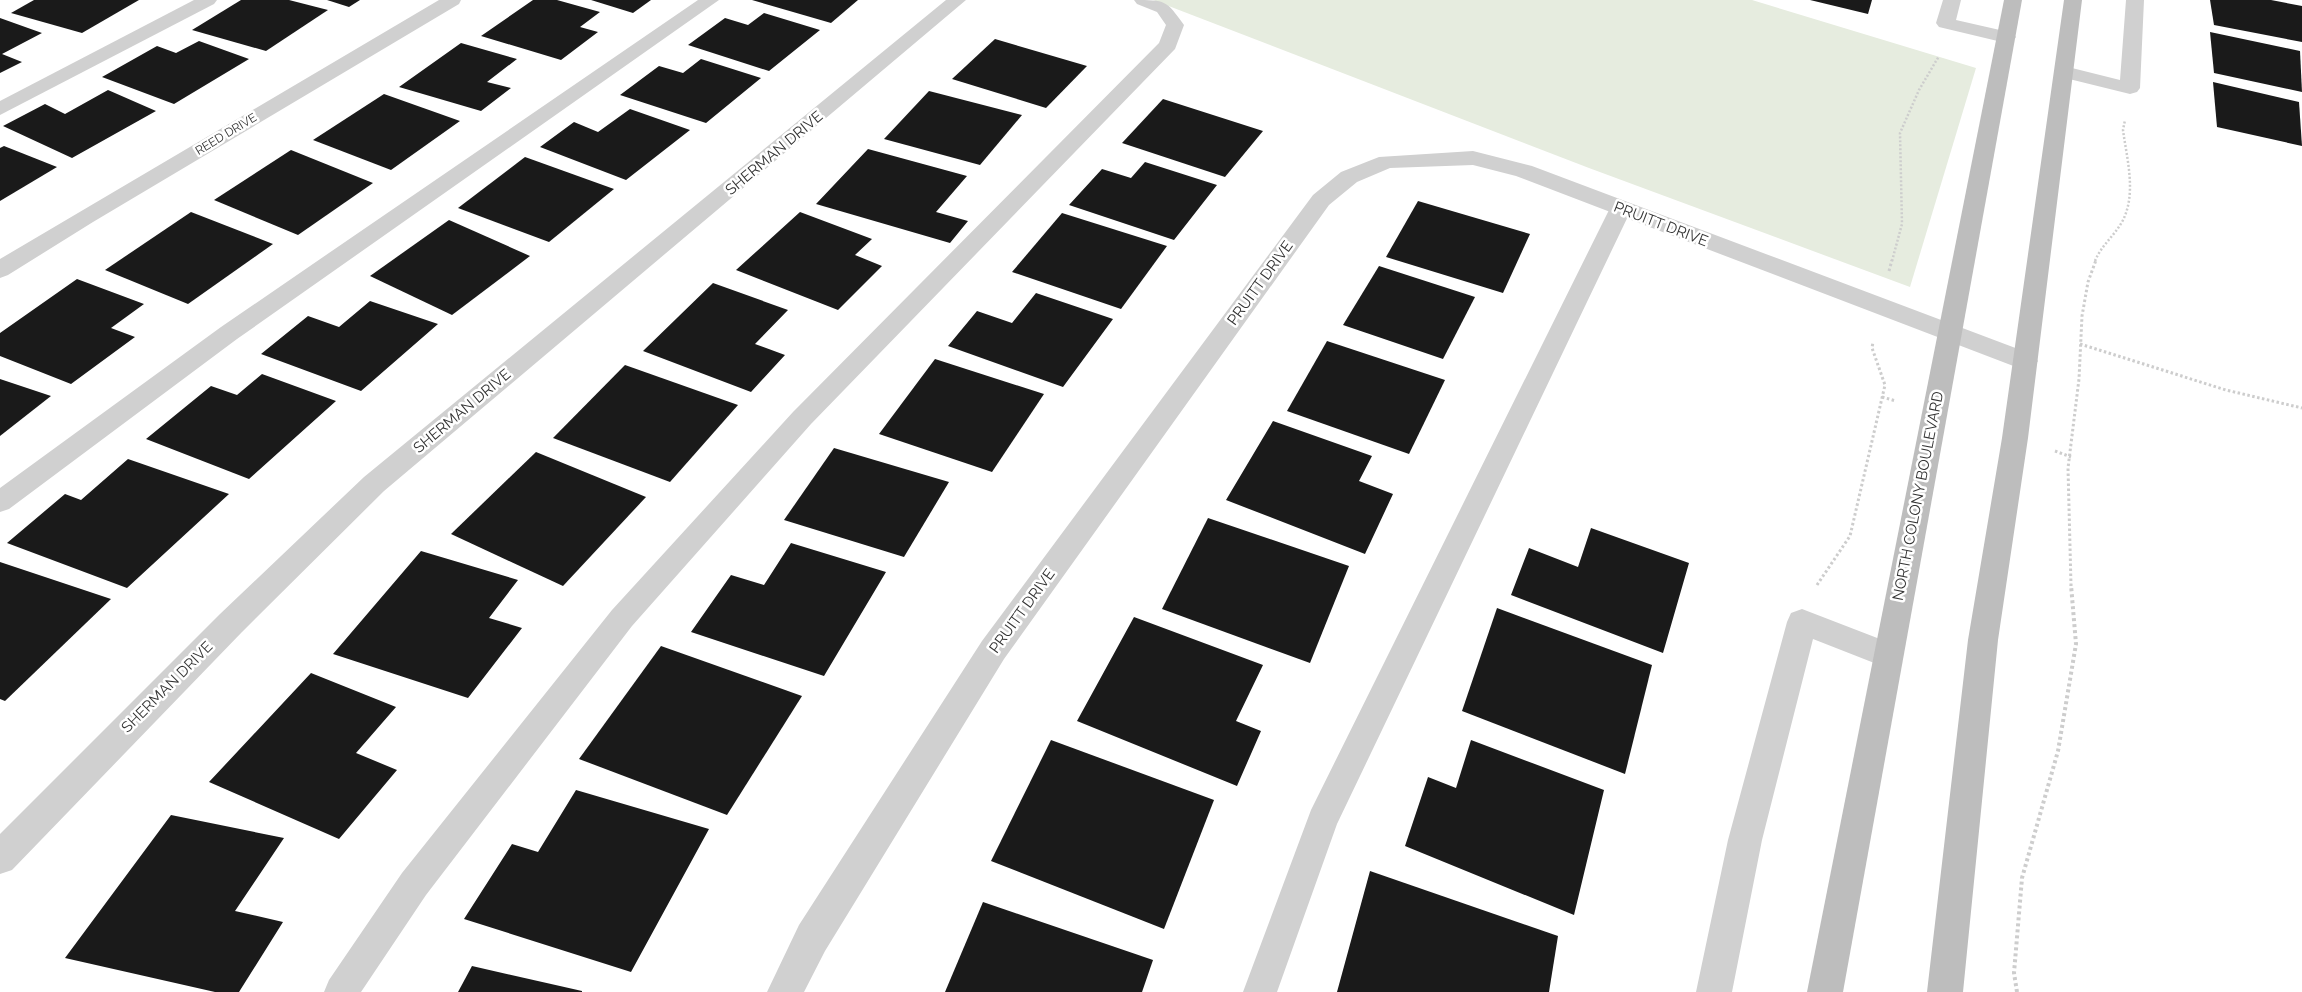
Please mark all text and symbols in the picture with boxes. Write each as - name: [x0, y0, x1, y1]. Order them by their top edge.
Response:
- street label: SHERMAN DRIVE: [722, 107, 826, 199]
- street label: REED DRIVE: [193, 110, 259, 158]
- street label: PRUITT DRIVE: [1611, 198, 1711, 250]
- street label: PRUITT DRIVE: [1223, 237, 1297, 329]
- street label: SHERMAN DRIVE: [410, 365, 514, 457]
- street label: NORTH COLONY BOULEVARD: [1889, 390, 1947, 602]
- street label: PRUITT DRIVE: [985, 565, 1059, 657]
- street label: SHERMAN DRIVE: [118, 638, 216, 736]

